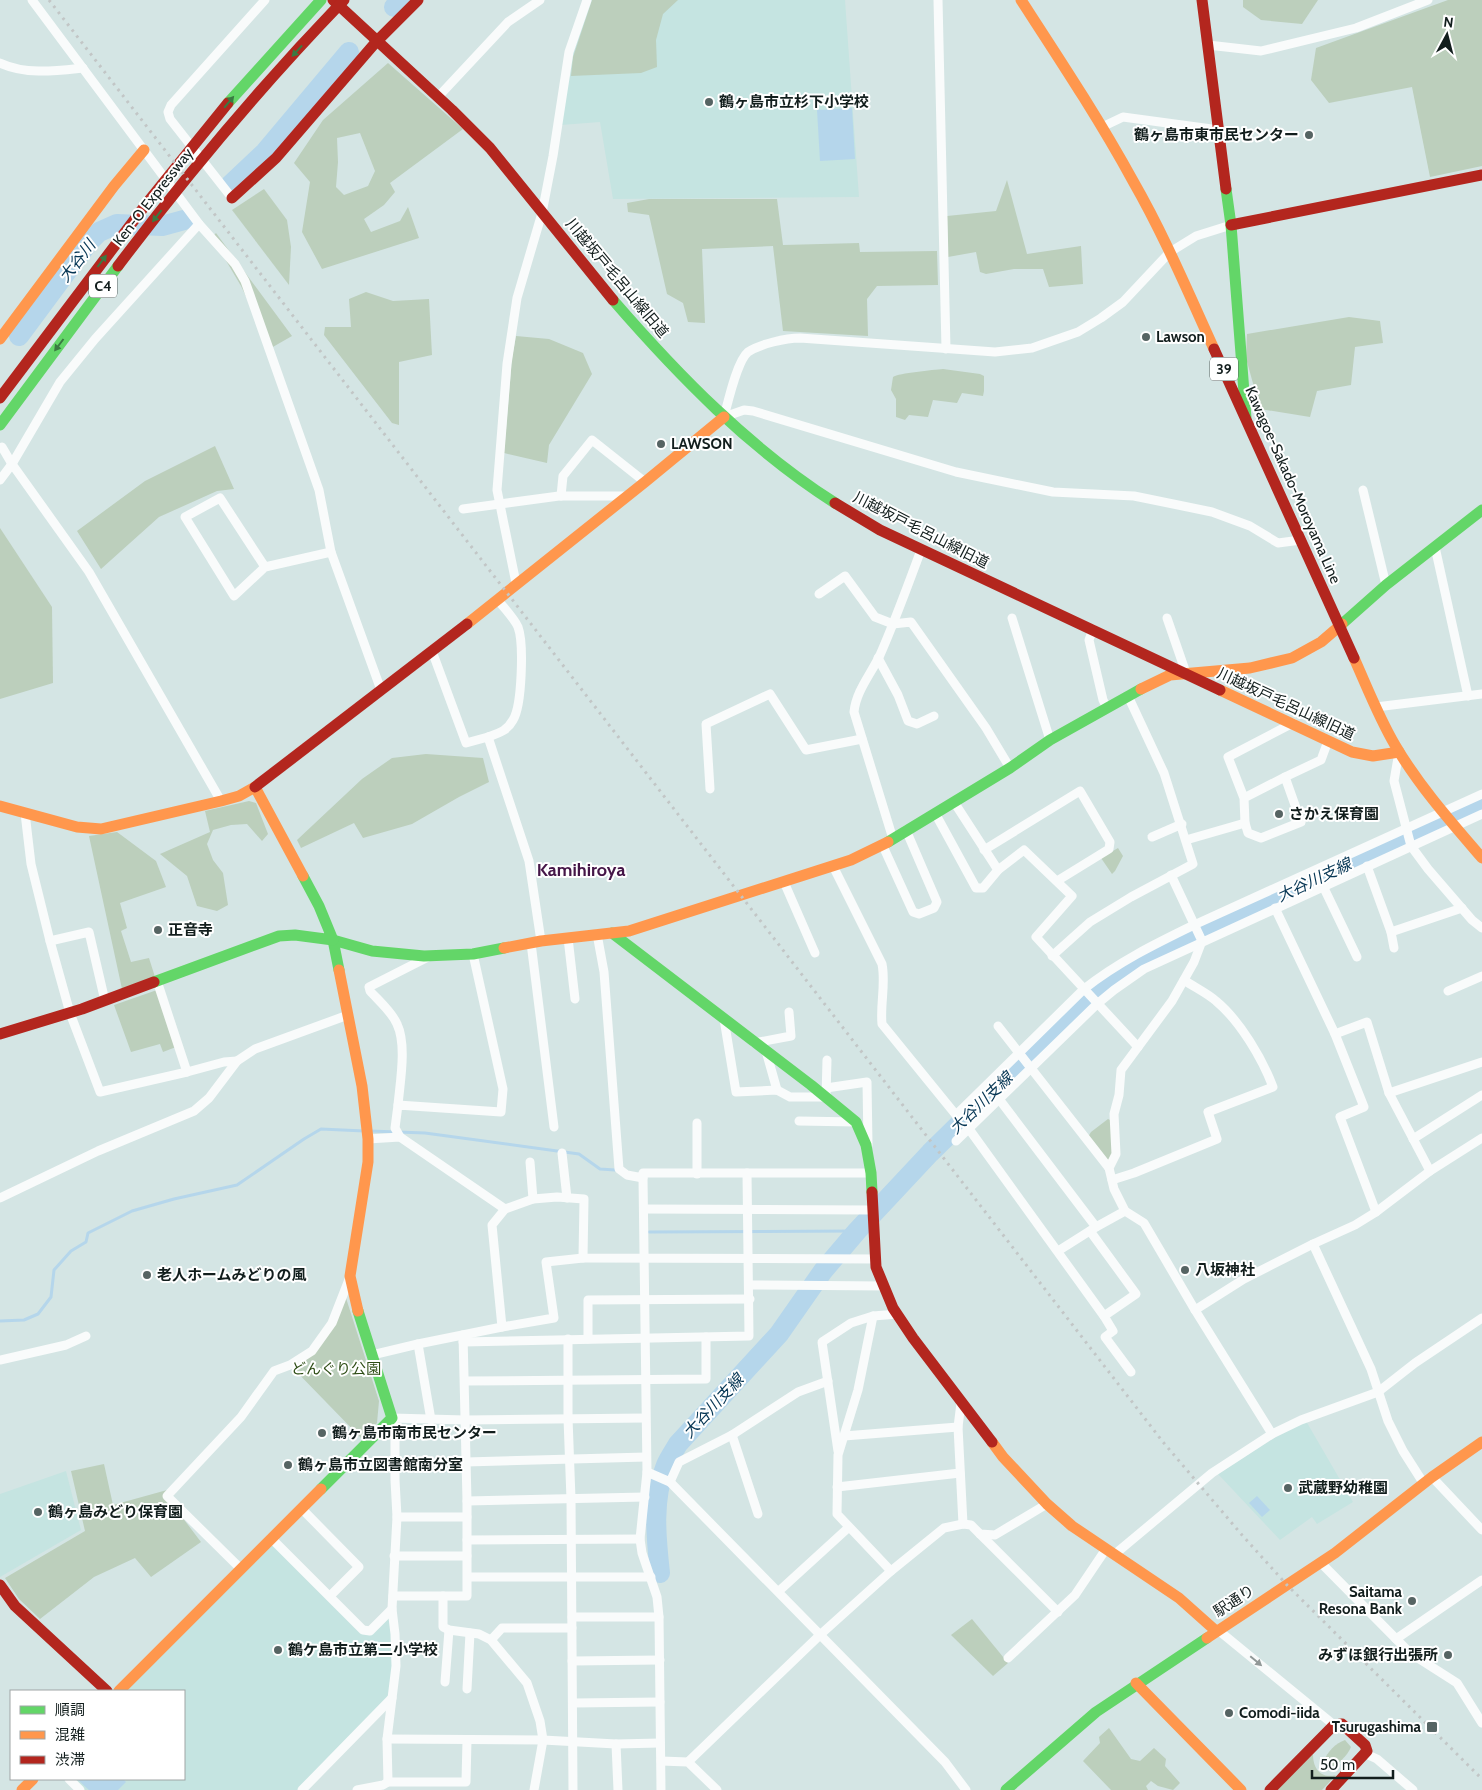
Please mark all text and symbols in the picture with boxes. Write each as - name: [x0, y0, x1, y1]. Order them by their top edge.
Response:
- north arrow: [1422, 10, 1472, 60]
- text: N: [1443, 13, 1455, 32]
- one-way arrow: [291, 44, 303, 56]
- place label: 鶴ヶ島市立杉下小学校: [719, 93, 869, 111]
- one-way arrow: [224, 95, 235, 108]
- marker: 鶴ヶ島市立杉下小学校: [703, 96, 715, 108]
- place label: 鶴ヶ島市東市民センター: [1134, 126, 1299, 144]
- marker: 鶴ヶ島市東市民センター: [1303, 129, 1315, 141]
- street label: Ken-O Expressway: [109, 144, 197, 249]
- one-way arrow: [152, 209, 163, 222]
- street label: 川越坂戸毛呂山線旧道: [562, 215, 672, 341]
- water label: 大谷川: [55, 235, 100, 286]
- one-way arrow: [97, 255, 108, 268]
- road number: C4: [89, 274, 117, 298]
- place label: Lawson: [1156, 328, 1205, 346]
- marker: Lawson: [1140, 331, 1152, 343]
- one-way arrow: [54, 338, 64, 352]
- road number: 39: [1210, 358, 1238, 380]
- street label: Kawagoe-Sakado-Moroyama Line: [1241, 384, 1345, 587]
- place label: LAWSON: [671, 435, 733, 453]
- marker: LAWSON: [655, 438, 667, 450]
- street label: 川越坂戸毛呂山線旧道: [850, 488, 992, 572]
- street label: 川越坂戸毛呂山線旧道: [1214, 664, 1358, 744]
- place label: さかえ保育園: [1289, 805, 1379, 823]
- marker: さかえ保育園: [1273, 808, 1285, 820]
- water label: 大谷川支線: [1274, 854, 1356, 906]
- district label: Kamihiroya: [537, 859, 625, 881]
- place label: 正音寺: [168, 921, 213, 939]
- marker: 正音寺: [152, 924, 164, 936]
- water label: 大谷川支線: [946, 1067, 1018, 1138]
- place label: 八坂神社: [1195, 1261, 1255, 1279]
- marker: 八坂神社: [1179, 1264, 1191, 1276]
- place label: 老人ホームみどりの風: [157, 1266, 307, 1284]
- marker: 老人ホームみどりの風: [141, 1269, 153, 1281]
- park label: どんぐり公園: [291, 1360, 381, 1378]
- water label: 大谷川支線: [679, 1369, 749, 1442]
- place label: 鶴ヶ島市南市民センター: [332, 1424, 497, 1442]
- marker: 鶴ヶ島市南市民センター: [316, 1427, 328, 1439]
- place label: 鶴ヶ島市立図書館南分室: [298, 1456, 463, 1474]
- marker: 鶴ヶ島市立図書館南分室: [282, 1459, 294, 1471]
- place label: 武蔵野幼稚園: [1298, 1479, 1388, 1497]
- marker: 武蔵野幼稚園: [1282, 1482, 1294, 1494]
- place label: 鶴ヶ島みどり保育園: [48, 1503, 183, 1521]
- marker: 鶴ヶ島みどり保育園: [32, 1506, 44, 1518]
- street label: 駅通り: [1210, 1581, 1258, 1621]
- place label: Saitama Resona Bank: [1319, 1583, 1403, 1618]
- marker: Saitama Resona Bank: [1406, 1595, 1418, 1607]
- place label: 鶴ケ島市立第二小学校: [288, 1641, 438, 1659]
- marker: 鶴ケ島市立第二小学校: [272, 1644, 284, 1656]
- place label: みずほ銀行出張所: [1318, 1646, 1438, 1664]
- marker: みずほ銀行出張所: [1442, 1649, 1454, 1661]
- one-way arrow: [1249, 1655, 1262, 1666]
- legend: [10, 1690, 185, 1780]
- text: 順調: [55, 1701, 85, 1719]
- place label: Comodi-iida: [1239, 1704, 1320, 1722]
- marker: Comodi-iida: [1223, 1707, 1235, 1719]
- place label: Tsurugashima: [1332, 1718, 1422, 1736]
- marker: Tsurugashima: [1425, 1720, 1439, 1734]
- text: 混雑: [55, 1726, 85, 1744]
- scale bar: [1312, 1748, 1393, 1780]
- text: 渋滞: [55, 1751, 85, 1769]
- text: 50 m: [1320, 1756, 1355, 1774]

